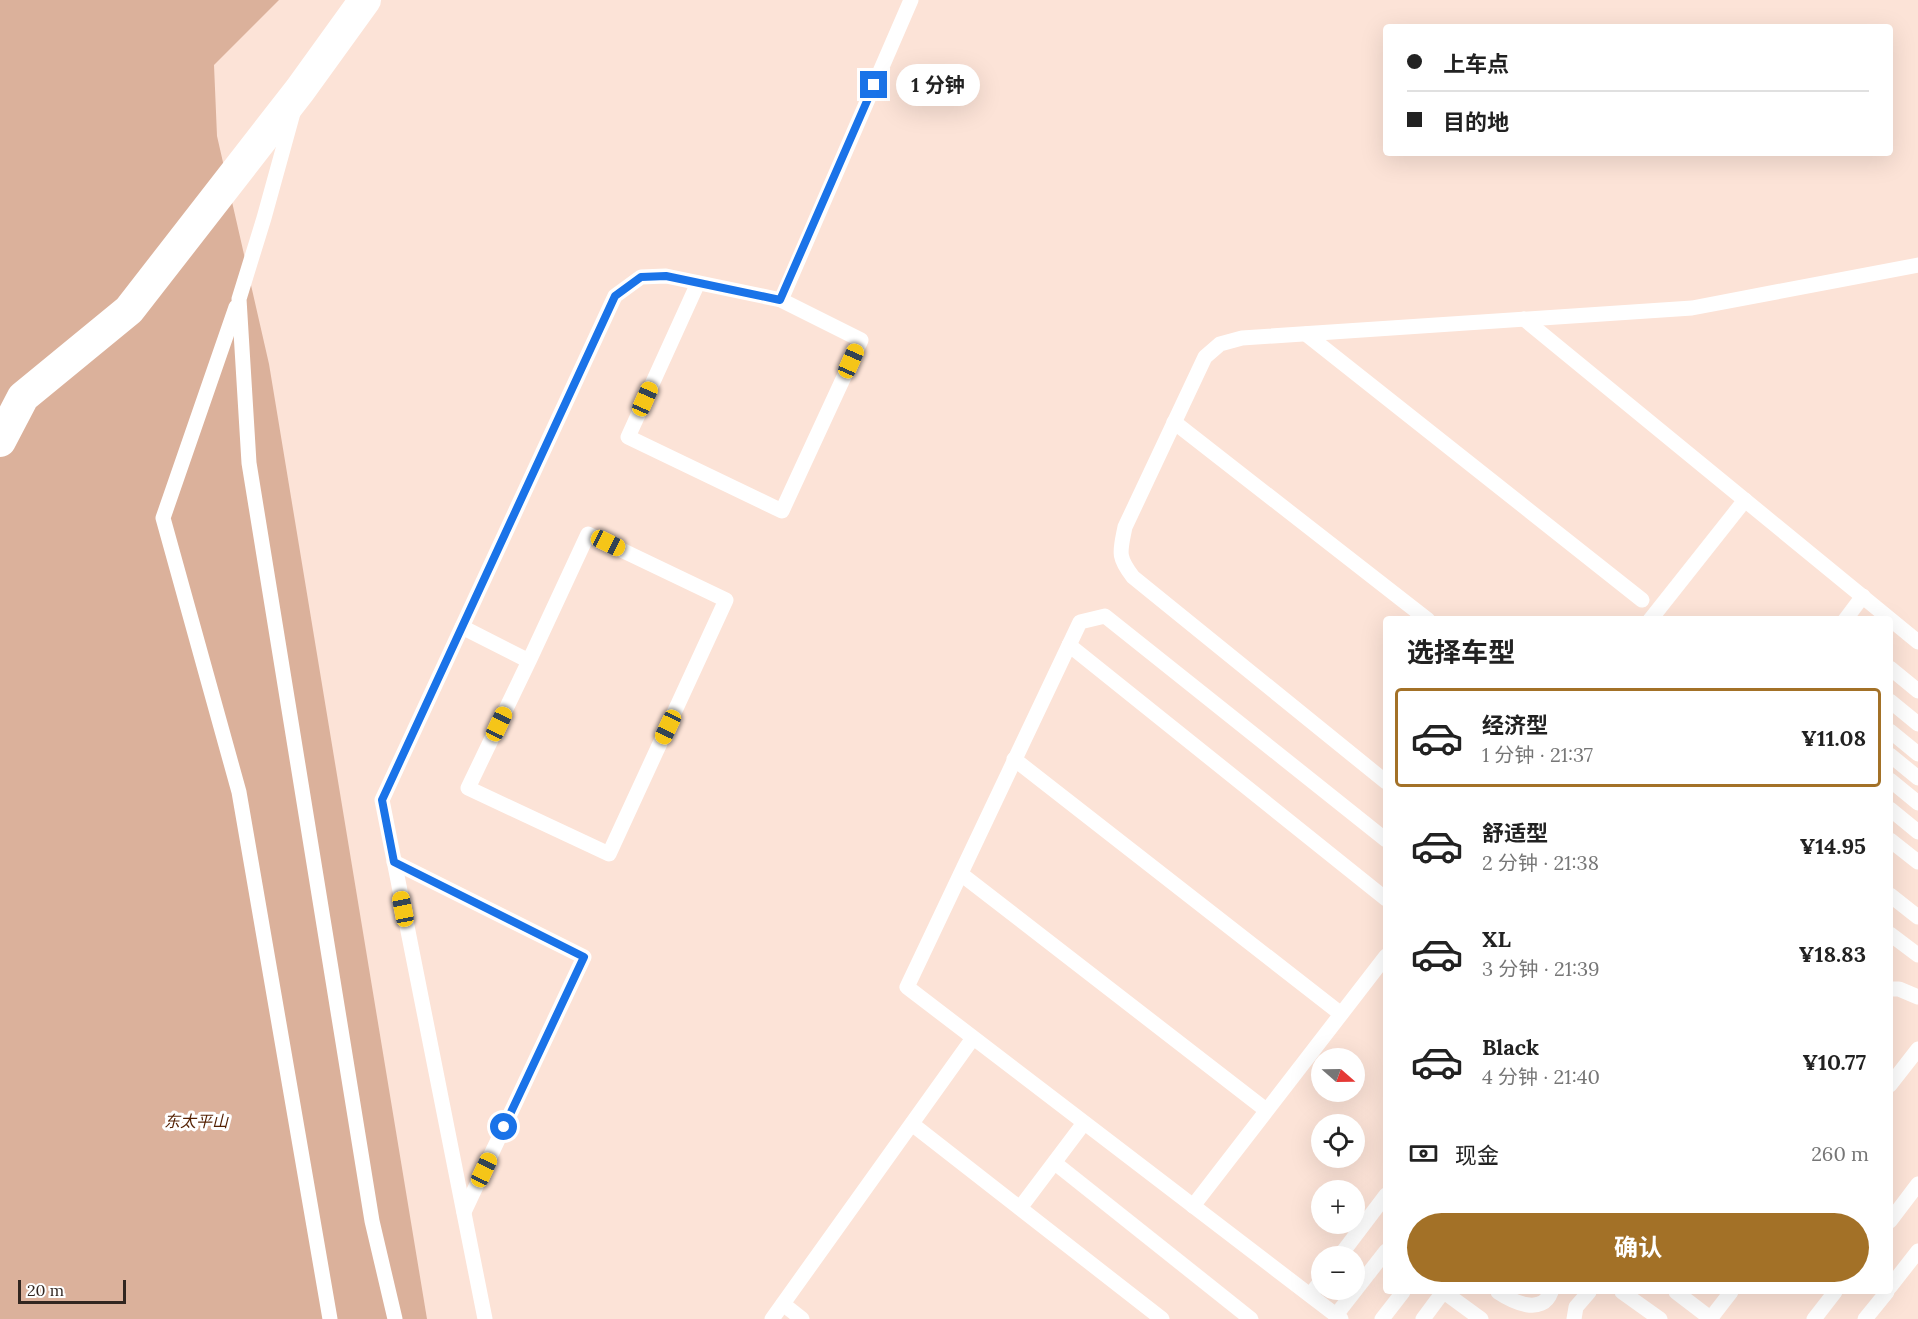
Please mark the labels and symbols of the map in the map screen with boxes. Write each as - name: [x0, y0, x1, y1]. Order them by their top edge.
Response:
- callout: 1 分钟: [895, 64, 979, 106]
- route end: [860, 71, 887, 98]
- car: [835, 341, 867, 381]
- car: [629, 379, 661, 419]
- car: [588, 527, 628, 559]
- car: [483, 704, 515, 744]
- car: [652, 707, 684, 747]
- car: [391, 890, 415, 928]
- north arrow: [1311, 1048, 1365, 1102]
- park label: 东太平山: [164, 1111, 229, 1131]
- route start: [490, 1113, 517, 1140]
- car: [468, 1150, 500, 1190]
- scale bar: [18, 1277, 126, 1304]

